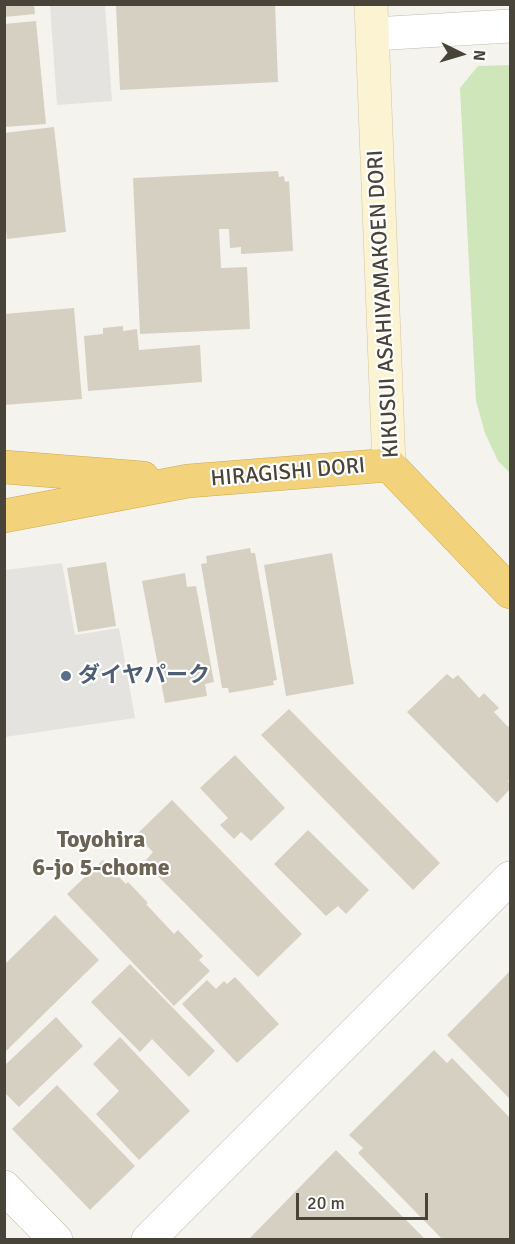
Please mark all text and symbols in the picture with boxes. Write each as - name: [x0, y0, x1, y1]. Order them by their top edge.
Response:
- north arrow: [431, 24, 491, 84]
- text: N: [468, 49, 489, 62]
- street label: KIKUSUI ASAHIYAMAKOEN DORI: [363, 149, 405, 459]
- street label: HIRAGISHI DORI: [210, 453, 366, 493]
- place label: ダイヤパーク: [78, 663, 210, 689]
- marker: ダイヤパーク: [59, 669, 73, 683]
- district label: Toyohira 6-jo 5-chome: [32, 827, 170, 883]
- scale bar: [299, 1181, 431, 1219]
- text: 20 m: [307, 1192, 345, 1214]

